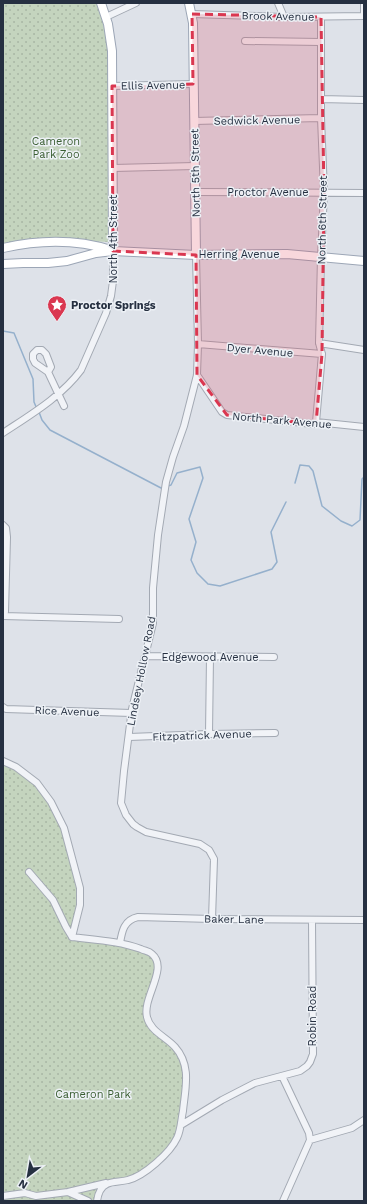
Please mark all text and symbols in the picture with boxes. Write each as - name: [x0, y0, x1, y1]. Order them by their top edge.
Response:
- street label: Brook Avenue: [241, 9, 315, 24]
- street label: Ellis Avenue: [121, 78, 185, 93]
- street label: Sedwick Avenue: [214, 113, 301, 128]
- street label: North 5th Street: [188, 128, 203, 217]
- park label: Cameron Park Zoo: [32, 135, 80, 161]
- street label: North 6th Street: [315, 175, 330, 265]
- street label: Proctor Avenue: [227, 186, 309, 199]
- street label: North 4th Street: [107, 194, 120, 283]
- street label: Herring Avenue: [198, 248, 280, 261]
- place icon: Proctor Springs: [46, 294, 68, 322]
- place label: Proctor Springs: [71, 299, 156, 312]
- street label: Dyer Avenue: [226, 341, 294, 360]
- street label: North Park Avenue: [232, 410, 332, 431]
- street label: Lindsey Hollow Road: [124, 615, 159, 727]
- street label: Edgewood Avenue: [161, 651, 259, 664]
- street label: Rice Avenue: [34, 704, 100, 719]
- street label: Fitzpatrick Avenue: [152, 727, 252, 744]
- street label: Baker Lane: [204, 912, 264, 927]
- street label: Robin Road: [306, 986, 319, 1046]
- park label: Cameron Park: [55, 1088, 131, 1101]
- north arrow: [8, 1156, 48, 1196]
- text: N: [16, 1176, 30, 1192]

